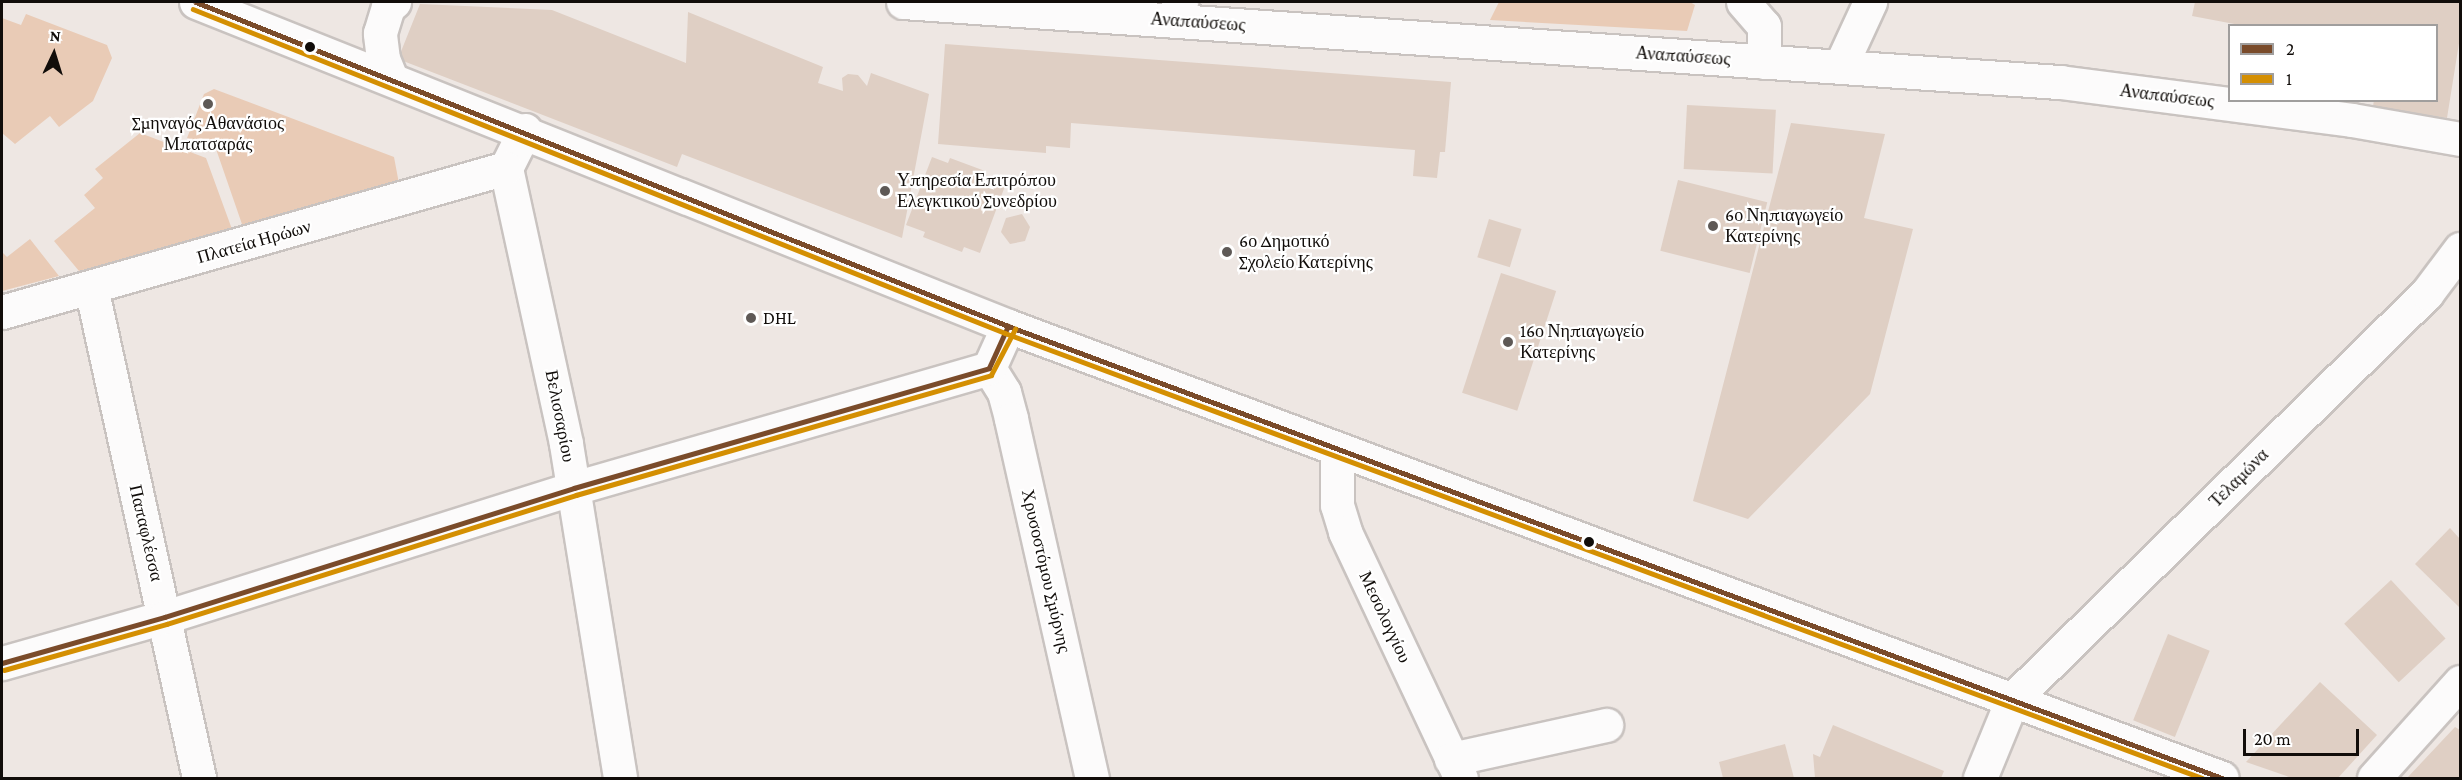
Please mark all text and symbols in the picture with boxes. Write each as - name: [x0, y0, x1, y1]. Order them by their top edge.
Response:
- street label: Αναπαύσεως: [1150, 8, 1246, 36]
- north arrow: [24, 24, 84, 84]
- legend: [2228, 24, 2438, 102]
- text: N: [49, 27, 61, 44]
- text: 2: [2286, 39, 2295, 59]
- unlabelled marker: [304, 41, 316, 53]
- street label: Αναπαύσεως: [1635, 42, 1731, 70]
- text: 1: [2286, 69, 2292, 89]
- street label: Αναπαύσεως: [2119, 79, 2215, 113]
- marker: Σμηναγός Αθανάσιος Μπατσαράς: [201, 97, 215, 111]
- place label: Σμηναγός Αθανάσιος Μπατσαράς: [132, 113, 284, 156]
- place label: Υπηρεσία Επιτρόπου Ελεγκτικού Συνεδρίου: [897, 170, 1057, 213]
- marker: Υπηρεσία Επιτρόπου Ελεγκτικού Συνεδρίου: [878, 184, 892, 198]
- place label: 6ο Νηπιαγωγείο Κατερίνης: [1725, 205, 1843, 248]
- street label: Πλατεία Ηρώων: [195, 215, 313, 269]
- marker: 6ο Νηπιαγωγείο Κατερίνης: [1706, 219, 1720, 233]
- place label: 6ο Δημοτικό Σχολείο Κατερίνης: [1239, 231, 1373, 274]
- marker: 6ο Δημοτικό Σχολείο Κατερίνης: [1220, 245, 1234, 259]
- place label: DHL: [763, 307, 796, 329]
- marker: DHL: [744, 311, 758, 325]
- place label: 16ο Νηπιαγωγείο Κατερίνης: [1520, 321, 1644, 364]
- marker: 16ο Νηπιαγωγείο Κατερίνης: [1501, 335, 1515, 349]
- street label: Βελισσαρίου: [540, 368, 580, 464]
- street label: Τελαμώνα: [2205, 444, 2273, 512]
- street label: Παπαφλέσσα: [124, 483, 168, 583]
- street label: Χρυσοστόμου Σμύρνης: [1017, 487, 1075, 655]
- unlabelled marker: [1583, 536, 1595, 548]
- street label: Μεσολογγίου: [1354, 568, 1416, 666]
- scale bar: [2246, 717, 2362, 755]
- text: 20 m: [2254, 729, 2291, 749]

